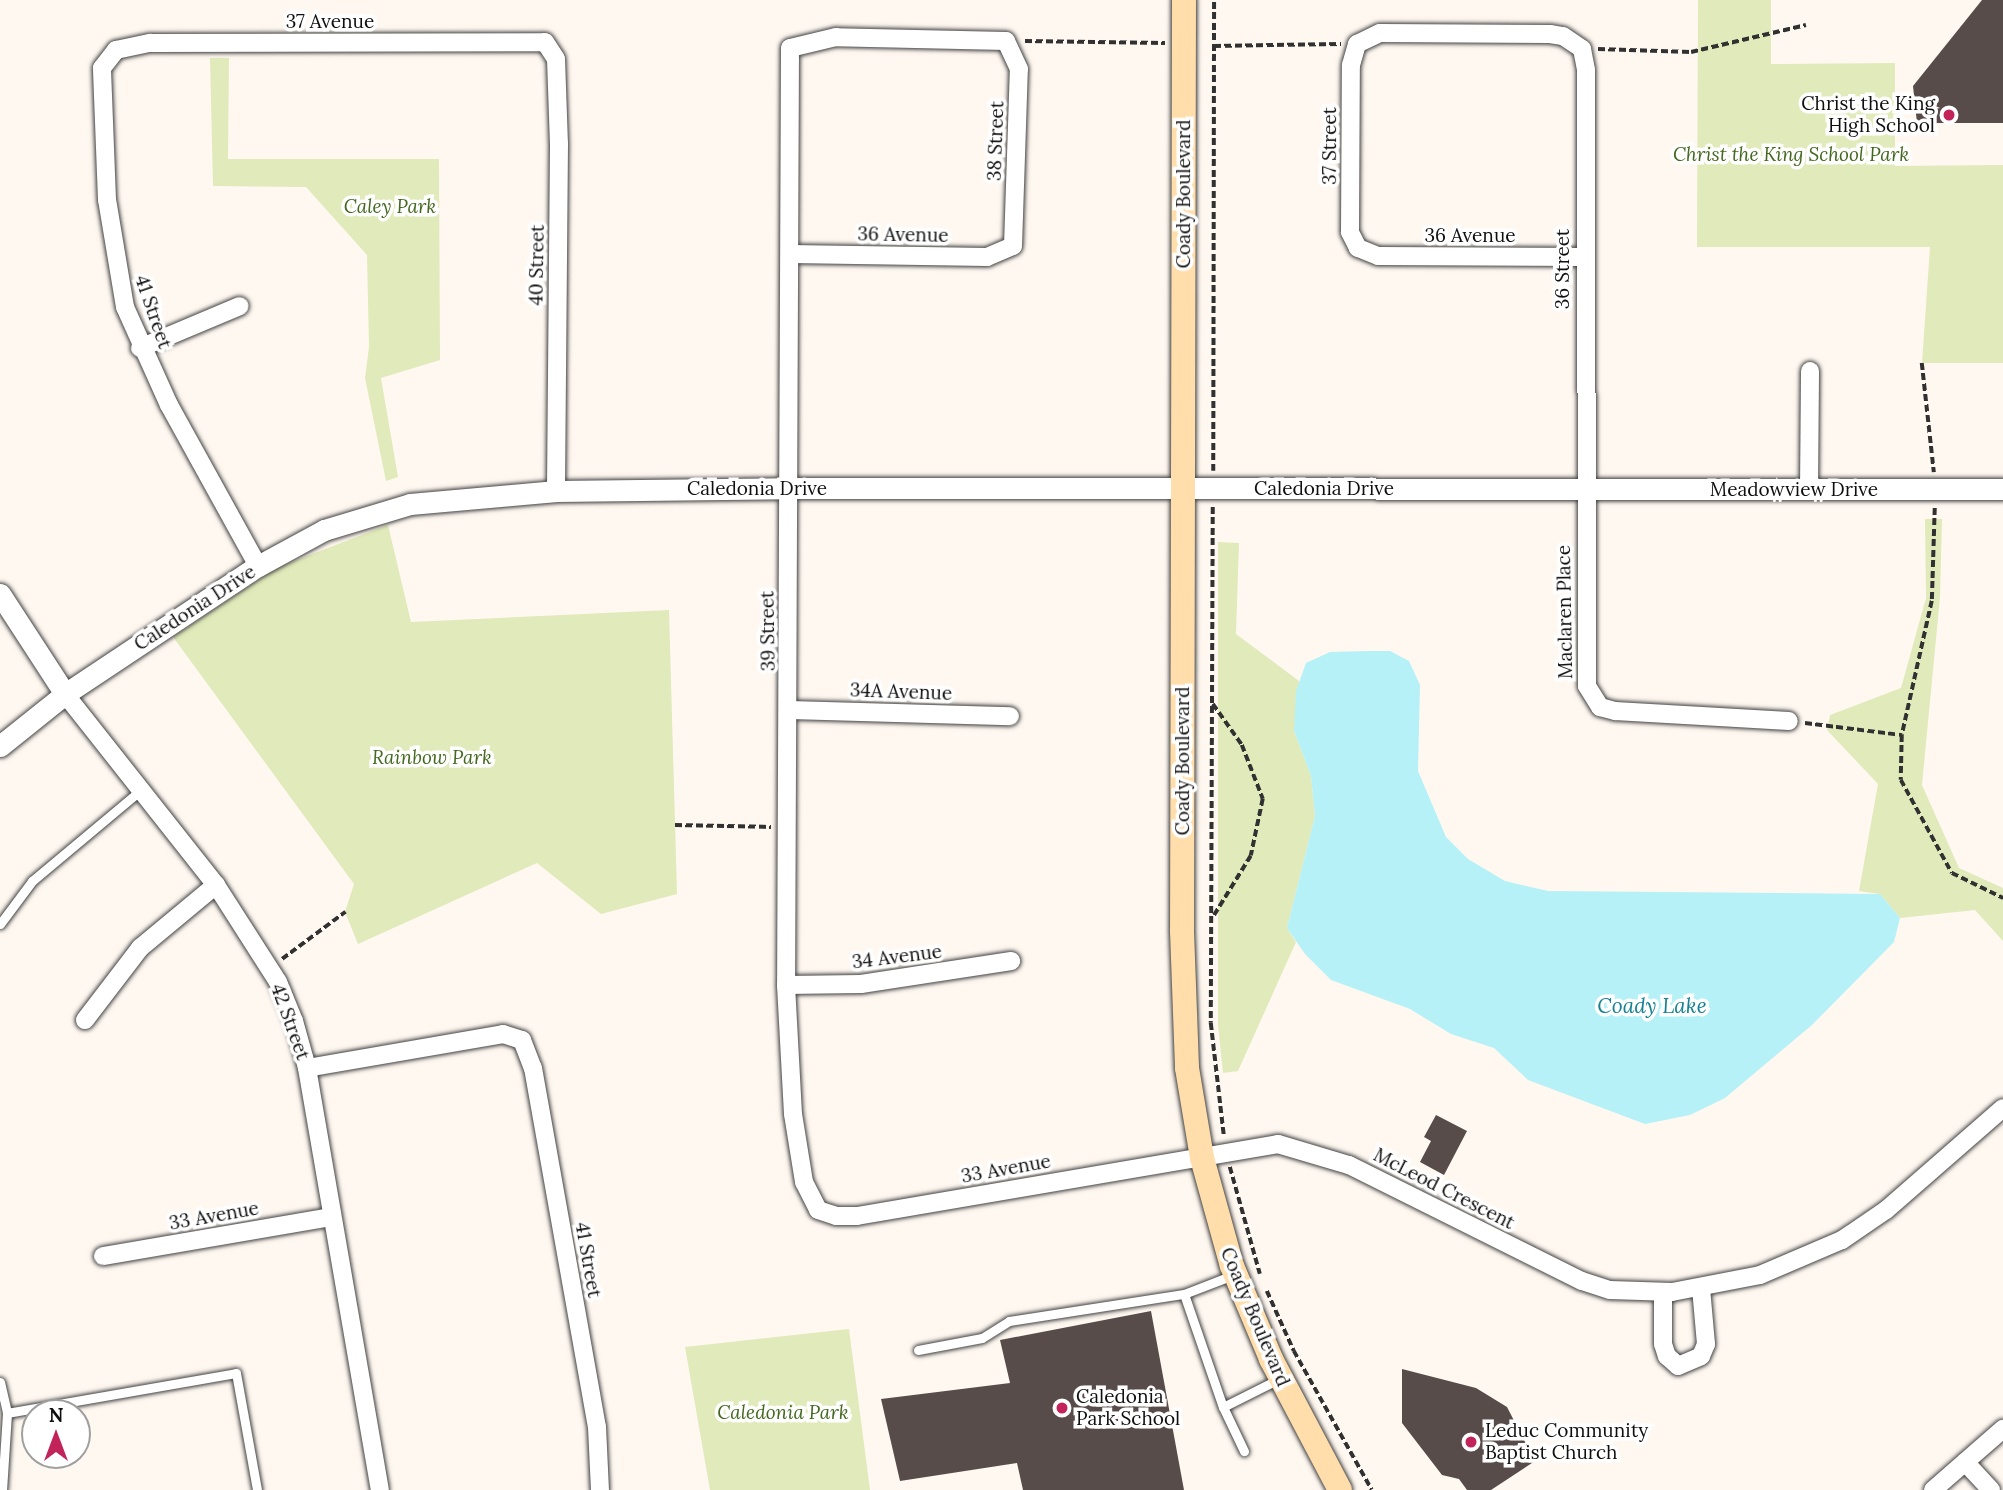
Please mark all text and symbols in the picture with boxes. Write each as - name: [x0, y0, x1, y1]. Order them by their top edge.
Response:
- street label: 37 Avenue: [286, 11, 374, 33]
- place label: Christ the King High School: [1801, 93, 1935, 137]
- street label: 38 Street: [983, 101, 1009, 181]
- street label: 37 Street: [1319, 107, 1341, 185]
- marker: Christ the King High School: [1941, 107, 1957, 123]
- street label: Coady Boulevard: [1173, 120, 1195, 268]
- park label: Christ the King School Park: [1673, 144, 1909, 166]
- park label: Caley Park: [344, 196, 436, 218]
- street label: 36 Avenue: [857, 223, 949, 247]
- street label: 40 Street: [525, 224, 549, 306]
- street label: 36 Avenue: [1424, 225, 1516, 247]
- street label: 36 Street: [1552, 229, 1574, 309]
- street label: 41 Street: [130, 272, 176, 352]
- street label: Caledonia Drive: [687, 478, 827, 500]
- street label: Caledonia Drive: [1254, 478, 1394, 500]
- street label: Meadowview Drive: [1710, 479, 1878, 501]
- street label: Maclaren Place: [1552, 545, 1578, 679]
- street label: Caledonia Drive: [130, 560, 260, 656]
- street label: 39 Street: [756, 591, 780, 671]
- street label: 34A Avenue: [850, 679, 952, 705]
- street label: Coady Boulevard: [1172, 687, 1194, 835]
- park label: Rainbow Park: [372, 747, 492, 769]
- street label: 34 Avenue: [851, 940, 943, 974]
- street label: 42 Street: [266, 981, 314, 1063]
- water label: Coady Lake: [1597, 993, 1707, 1019]
- street label: McLeod Crescent: [1370, 1144, 1518, 1234]
- street label: 33 Avenue: [959, 1150, 1053, 1188]
- street label: 33 Avenue: [167, 1197, 261, 1235]
- street label: 41 Street: [570, 1221, 606, 1299]
- street label: Coady Boulevard: [1215, 1244, 1295, 1390]
- place label: Caledonia Park School: [1076, 1386, 1180, 1430]
- north arrow: [21, 1399, 91, 1469]
- marker: Caledonia Park School: [1054, 1400, 1070, 1416]
- park label: Caledonia Park: [717, 1402, 849, 1424]
- text: N: [49, 1403, 63, 1427]
- place label: Leduc Community Baptist Church: [1485, 1420, 1648, 1464]
- marker: Leduc Community Baptist Church: [1463, 1434, 1479, 1450]

